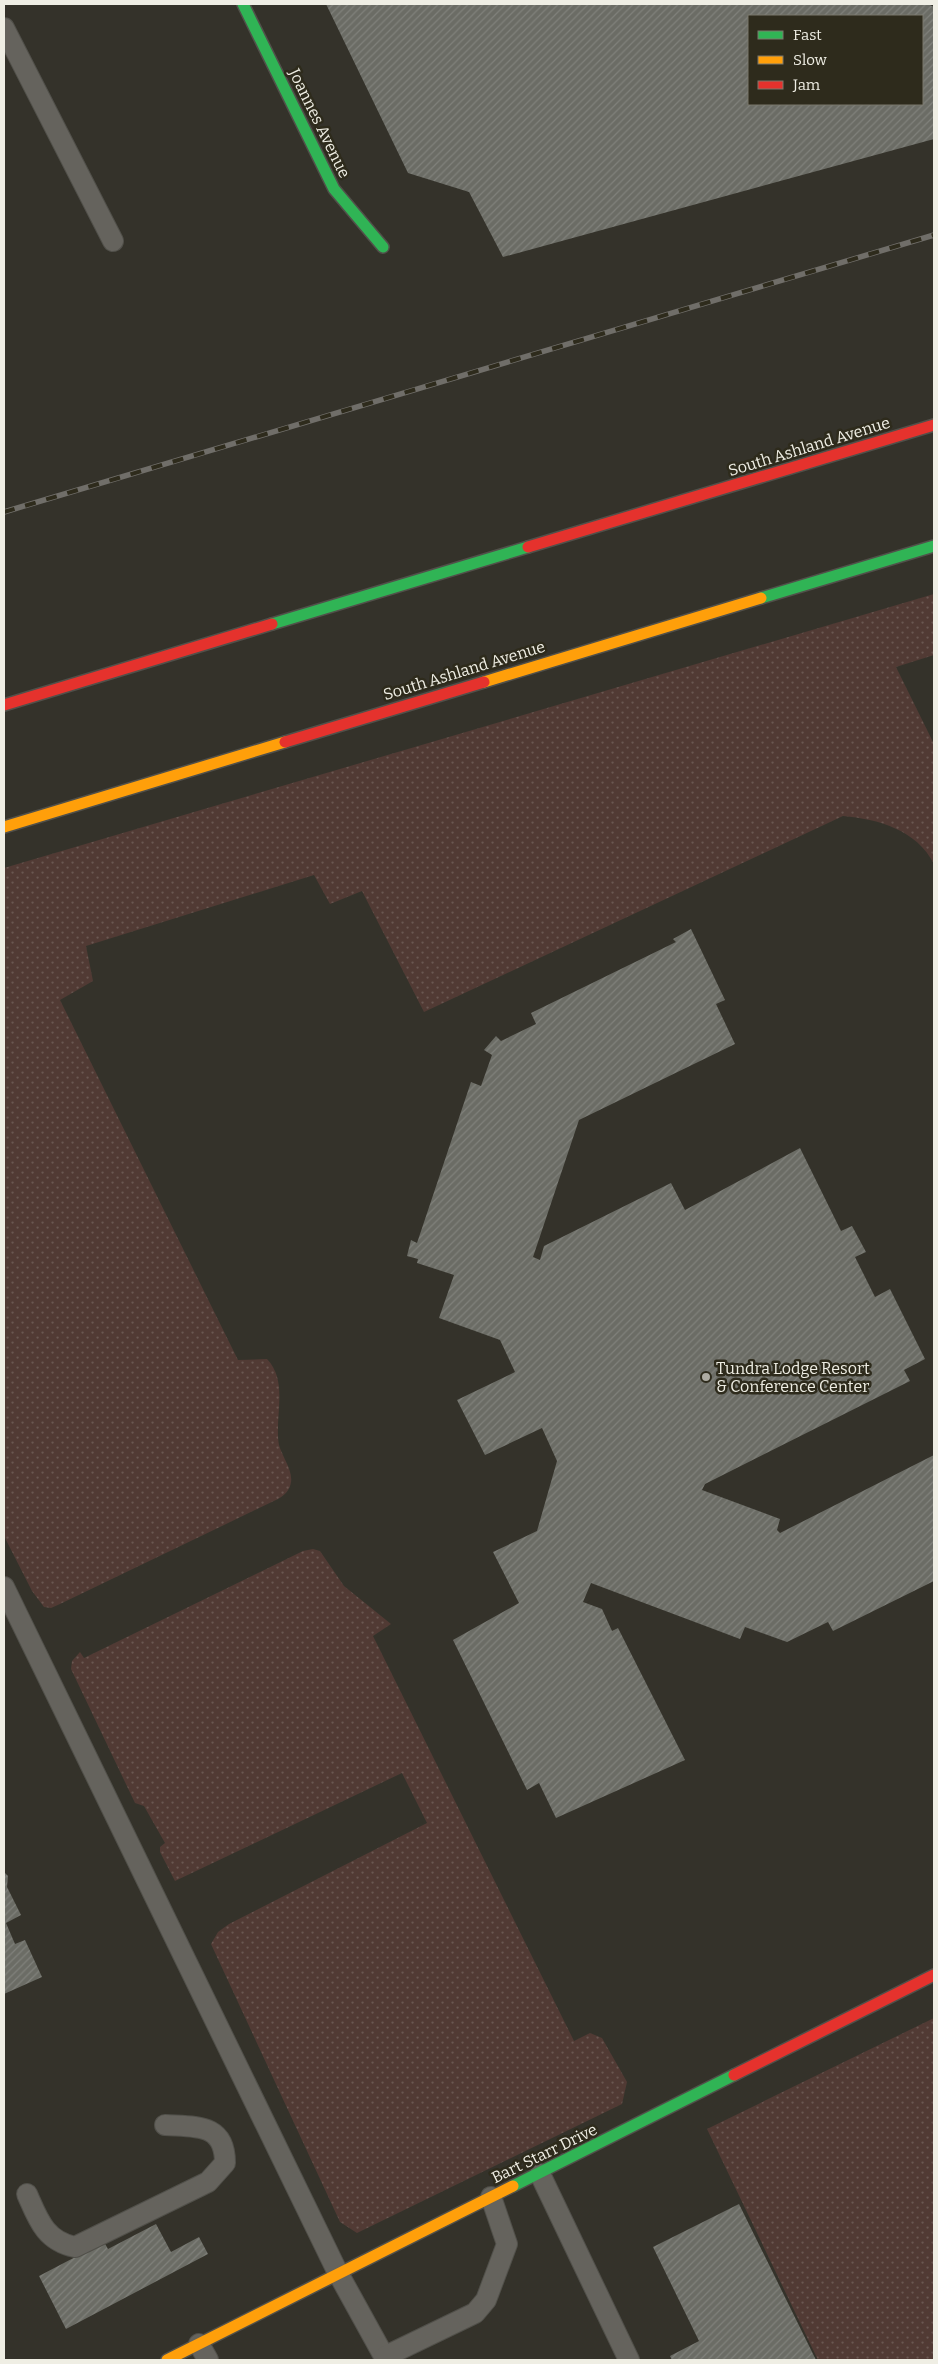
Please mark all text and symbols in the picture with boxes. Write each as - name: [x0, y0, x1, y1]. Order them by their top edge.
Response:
- legend: [748, 15, 923, 105]
- text: Fast: [793, 26, 822, 44]
- text: Slow: [793, 51, 828, 69]
- street label: Joannes Avenue: [284, 65, 354, 181]
- text: Jam: [792, 76, 821, 94]
- street label: South Ashland Avenue: [726, 413, 892, 480]
- street label: South Ashland Avenue: [381, 637, 547, 704]
- place label: Tundra Lodge Resort & Conference Center: [716, 1359, 870, 1396]
- marker: Tundra Lodge Resort & Conference Center: [700, 1371, 712, 1383]
- street label: Bart Starr Drive: [488, 2120, 600, 2187]

